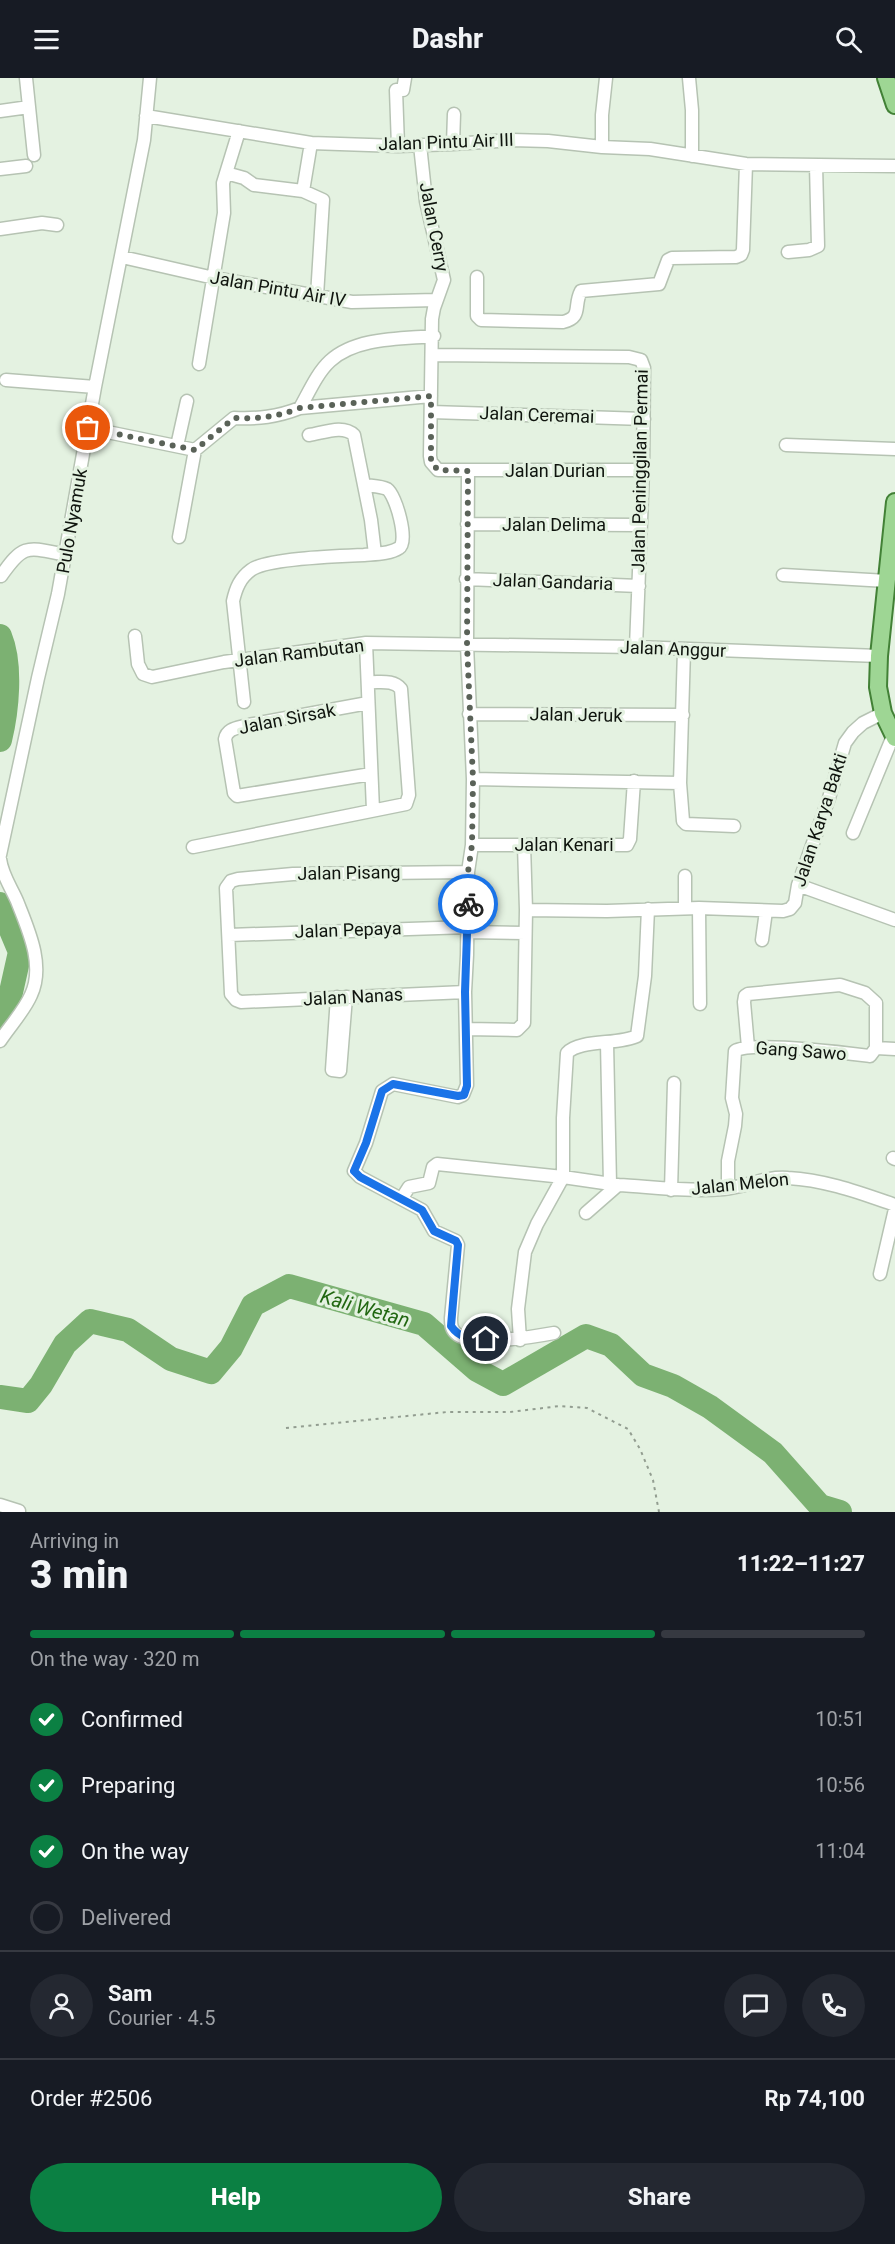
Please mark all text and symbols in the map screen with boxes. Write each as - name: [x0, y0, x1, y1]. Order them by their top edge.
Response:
- icon: menu: [30, 23, 63, 56]
- text: Dashr: [412, 23, 483, 55]
- icon: search: [832, 23, 865, 56]
- street label: Jalan Pintu Air III: [378, 129, 514, 154]
- street label: Jalan Cerry: [416, 181, 454, 274]
- street label: Jalan Pintu Air IV: [209, 266, 348, 311]
- street label: Jalan Peninggilan Permai: [627, 369, 652, 573]
- pin: [62, 402, 113, 453]
- street label: Jalan Ceremai: [479, 402, 595, 427]
- icon: bag: [71, 411, 104, 444]
- street label: Jalan Durian: [505, 460, 605, 481]
- street label: Pulo Nyamuk: [52, 466, 91, 575]
- street label: Jalan Delima: [502, 514, 606, 535]
- street label: Jalan Gandaria: [492, 569, 614, 594]
- street label: Jalan Rambutan: [233, 634, 365, 671]
- street label: Jalan Anggur: [620, 636, 726, 661]
- street label: Jalan Sirsak: [237, 699, 338, 738]
- street label: Jalan Jeruk: [529, 703, 624, 726]
- street label: Jalan Karya Bakti: [788, 751, 851, 889]
- street label: Jalan Kenari: [514, 834, 614, 855]
- street label: Jalan Pisang: [297, 861, 401, 884]
- courier: [438, 874, 498, 934]
- icon: bike: [452, 888, 485, 921]
- street label: Jalan Pepaya: [294, 917, 402, 942]
- street label: Jalan Nanas: [303, 983, 403, 1010]
- street label: Gang Sawo: [755, 1037, 847, 1064]
- street label: Jalan Melon: [690, 1168, 790, 1199]
- water label: Kali Wetan: [318, 1284, 412, 1332]
- pin: [460, 1313, 511, 1364]
- icon: home: [469, 1322, 502, 1355]
- text: Arriving in: [30, 1529, 119, 1553]
- text: 11:22–11:27: [737, 1551, 865, 1576]
- text: 3 min: [30, 1552, 128, 1598]
- text: On the way · 320 m: [30, 1647, 199, 1671]
- icon: check: [30, 1703, 63, 1736]
- text: Confirmed: [81, 1707, 183, 1732]
- text: 10:51: [815, 1707, 865, 1731]
- icon: check: [30, 1769, 63, 1802]
- text: Preparing: [81, 1773, 175, 1798]
- text: 10:56: [815, 1773, 865, 1797]
- icon: check: [30, 1835, 63, 1868]
- text: On the way: [81, 1839, 189, 1864]
- text: 11:04: [815, 1839, 865, 1863]
- text: Delivered: [81, 1905, 171, 1930]
- button: person: [30, 1974, 93, 2037]
- button: chat: [724, 1974, 787, 2037]
- button: phone: [802, 1974, 865, 2037]
- text: Sam: [108, 1981, 152, 2006]
- text: Courier · 4.5: [108, 2006, 215, 2030]
- text: Order #2506: [30, 2086, 152, 2111]
- text: Rp 74,100: [765, 2086, 865, 2111]
- button: Help: [30, 2163, 442, 2232]
- button: Share: [454, 2163, 865, 2232]

